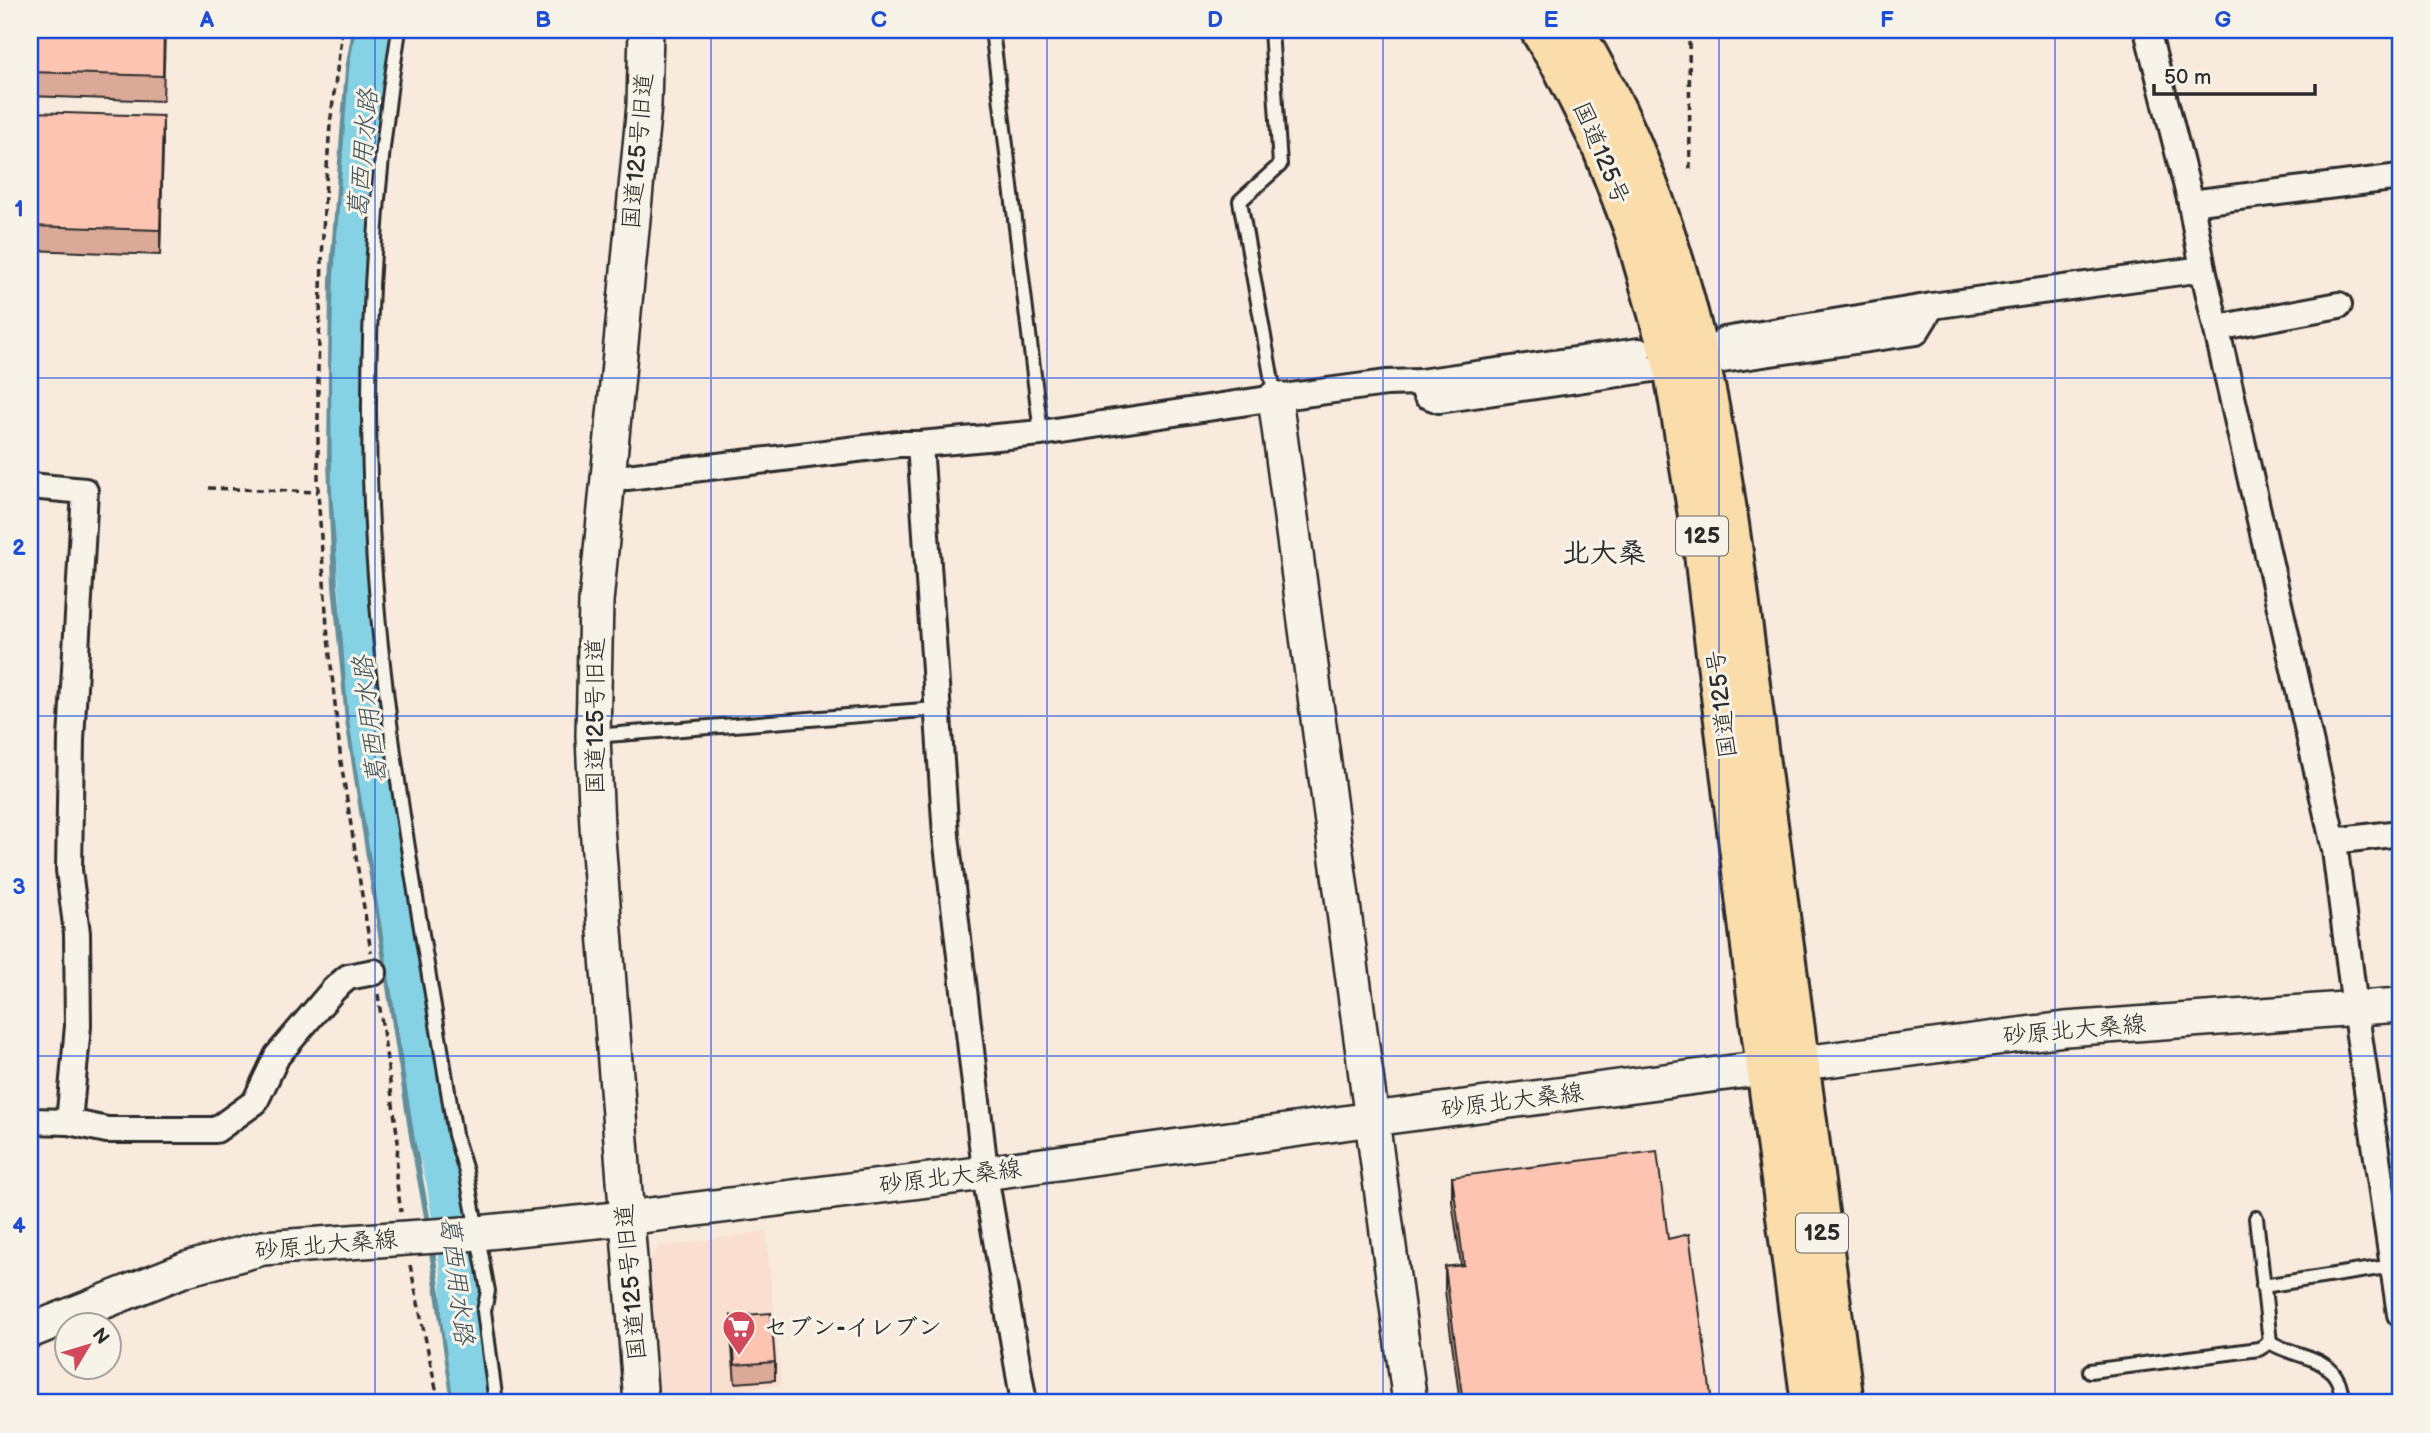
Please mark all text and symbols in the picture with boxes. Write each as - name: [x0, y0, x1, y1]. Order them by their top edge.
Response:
- text: A: [199, 6, 215, 34]
- text: B: [535, 6, 551, 34]
- text: C: [871, 6, 887, 34]
- text: D: [1207, 6, 1223, 34]
- text: E: [1544, 6, 1559, 34]
- text: F: [1880, 6, 1894, 34]
- text: G: [2215, 6, 2232, 34]
- scale bar: [2154, 52, 2314, 96]
- text: 50 m: [2164, 65, 2211, 90]
- street label: 国道125号旧道: [617, 71, 659, 231]
- water label: 葛西用水路: [343, 86, 385, 220]
- street label: 国道125号: [1566, 97, 1636, 209]
- text: 1: [14, 195, 24, 223]
- road number: 125: [1676, 516, 1728, 556]
- text: 2: [12, 534, 26, 562]
- district label: 北大桑: [1562, 537, 1646, 570]
- street label: 国道125号旧道: [581, 637, 610, 795]
- street label: 国道125号: [1701, 648, 1743, 760]
- water label: 葛西用水路: [347, 652, 394, 786]
- text: 3: [12, 873, 26, 901]
- street label: 砂原北大桑線: [2001, 1009, 2147, 1051]
- street label: 砂原北大桑線: [1439, 1078, 1585, 1124]
- street label: 砂原北大桑線: [877, 1154, 1023, 1200]
- street label: 国道125号旧道: [610, 1202, 652, 1362]
- text: 4: [12, 1212, 26, 1240]
- water label: 葛西用水路: [433, 1214, 480, 1348]
- road number: 125: [1796, 1214, 1848, 1252]
- street label: 砂原北大桑線: [253, 1224, 399, 1266]
- supermarket icon: セブン-イレブン: [720, 1308, 758, 1357]
- north arrow: [52, 1310, 122, 1380]
- place label: セブン-イレブン: [764, 1313, 942, 1342]
- text: N: [87, 1324, 114, 1349]

